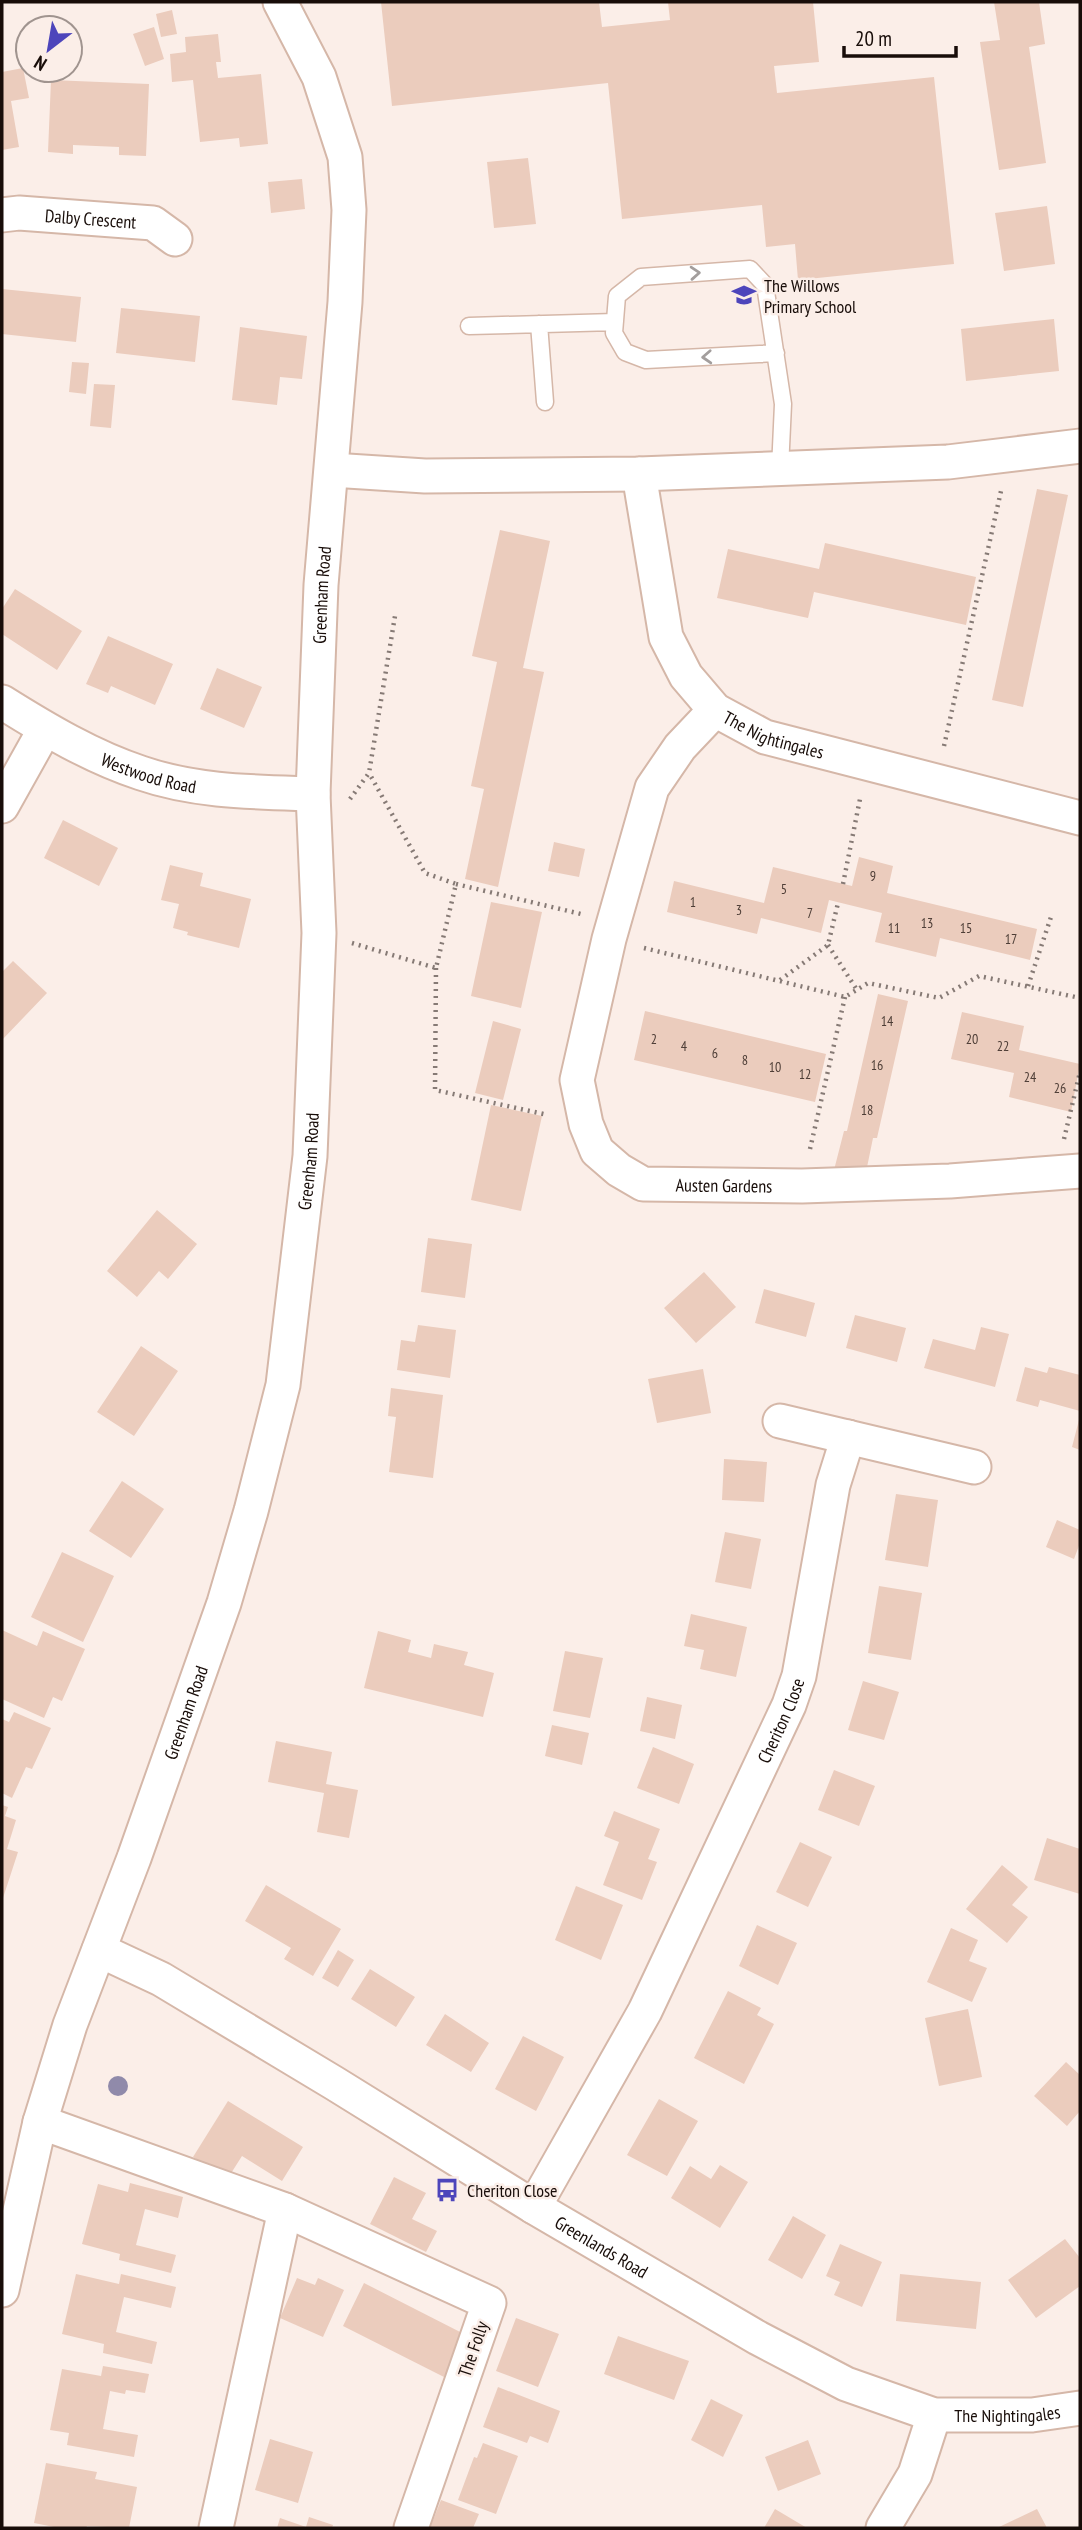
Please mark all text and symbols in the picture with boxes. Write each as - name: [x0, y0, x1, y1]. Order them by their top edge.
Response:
- north arrow: [14, 14, 84, 84]
- scale bar: [844, 14, 956, 58]
- text: 20 m: [855, 25, 892, 52]
- text: N: [30, 51, 51, 77]
- street label: Dalby Crescent: [44, 203, 137, 233]
- one-way arrow: [690, 266, 701, 281]
- place label: The Willows Primary School: [764, 274, 857, 318]
- school or university icon: The Willows Primary School: [730, 281, 758, 309]
- one-way arrow: [702, 349, 713, 364]
- street label: Greenham Road: [307, 545, 336, 644]
- street label: The Nightingales: [719, 705, 826, 763]
- street label: Westwood Road: [98, 747, 198, 798]
- house number: 9: [870, 867, 876, 885]
- house number: 5: [781, 880, 787, 898]
- house number: 1: [690, 893, 696, 911]
- house number: 3: [736, 901, 742, 919]
- house number: 7: [807, 904, 813, 922]
- house number: 13: [921, 914, 933, 932]
- house number: 11: [888, 919, 900, 937]
- house number: 15: [960, 919, 972, 937]
- house number: 17: [1005, 930, 1017, 948]
- house number: 14: [881, 1012, 894, 1030]
- house number: 2: [651, 1030, 657, 1048]
- house number: 20: [966, 1030, 978, 1048]
- house number: 4: [681, 1037, 688, 1055]
- house number: 22: [997, 1037, 1009, 1055]
- house number: 6: [712, 1044, 718, 1062]
- house number: 8: [742, 1051, 748, 1069]
- house number: 16: [871, 1056, 883, 1074]
- house number: 10: [769, 1058, 781, 1076]
- house number: 12: [799, 1065, 811, 1083]
- house number: 24: [1024, 1068, 1037, 1086]
- house number: 26: [1054, 1079, 1066, 1097]
- house number: 18: [861, 1101, 873, 1119]
- street label: Greenham Road: [292, 1112, 323, 1211]
- street label: Austen Gardens: [675, 1173, 772, 1197]
- street label: Greenham Road: [158, 1662, 213, 1762]
- street label: Cheriton Close: [752, 1675, 809, 1767]
- bus stop icon: Cheriton Close: [433, 2176, 461, 2204]
- place label: Cheriton Close: [467, 2179, 557, 2202]
- street label: Greenlands Road: [551, 2210, 652, 2283]
- street label: The Folly: [453, 2318, 493, 2380]
- street label: The Nightingales: [954, 2400, 1062, 2427]

